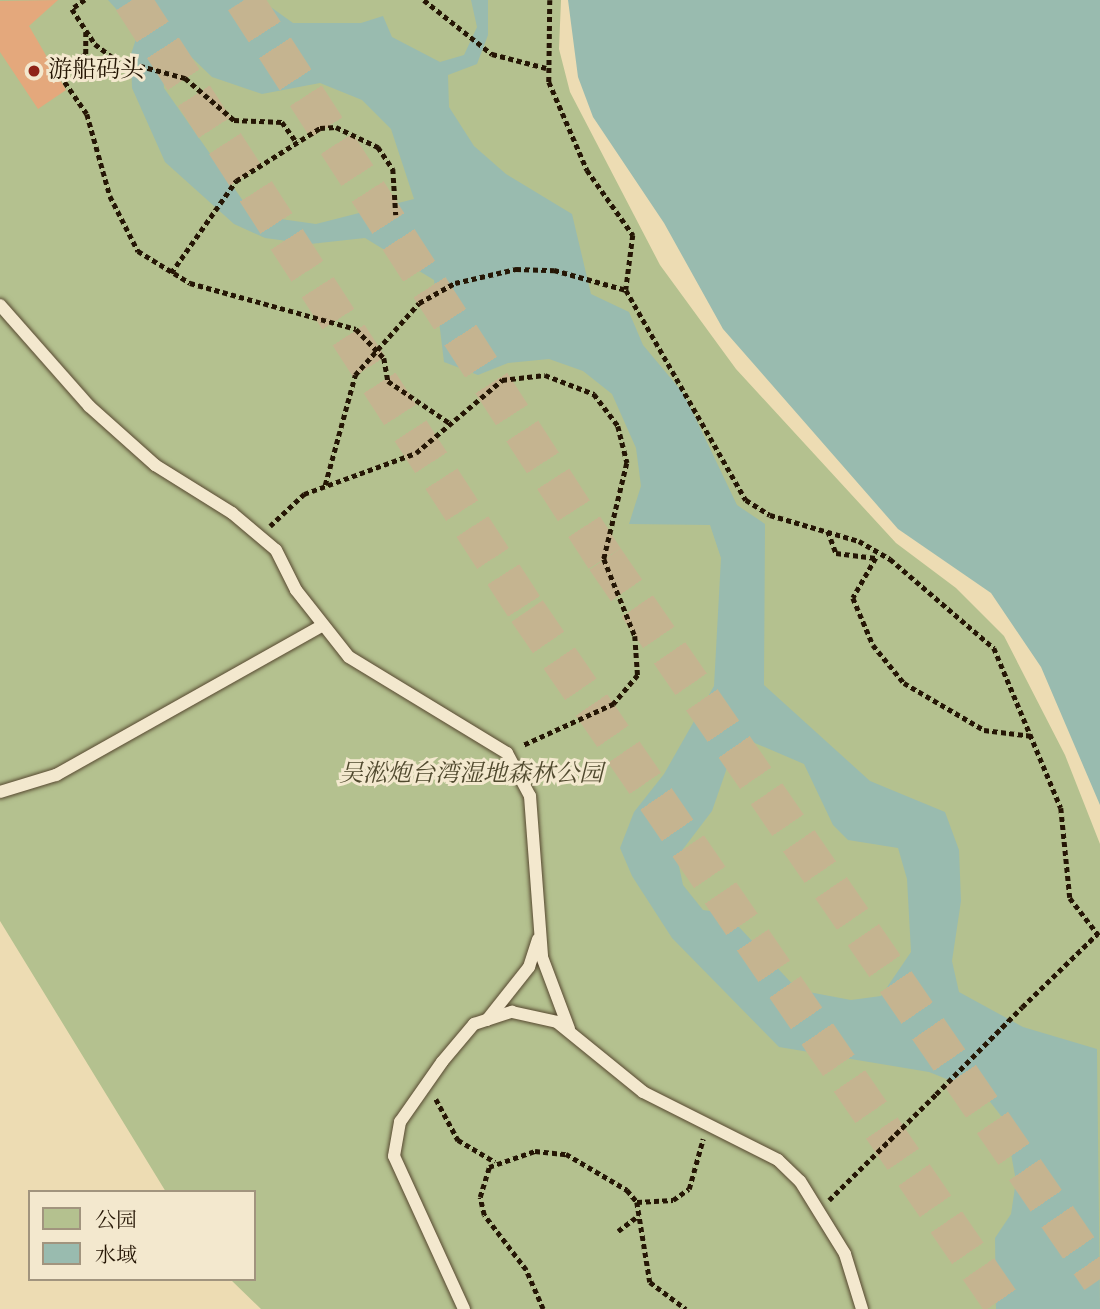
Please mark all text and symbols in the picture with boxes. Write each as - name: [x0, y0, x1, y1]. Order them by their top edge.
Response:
- place label: 游船码头: [48, 57, 144, 85]
- marker: 游船码头: [26, 63, 42, 79]
- park label: 吴淞炮台湾湿地森林公园: [339, 761, 603, 789]
- legend: [28, 1190, 256, 1281]
- text: 公园: [95, 1208, 137, 1235]
- text: 水域: [95, 1243, 137, 1270]

